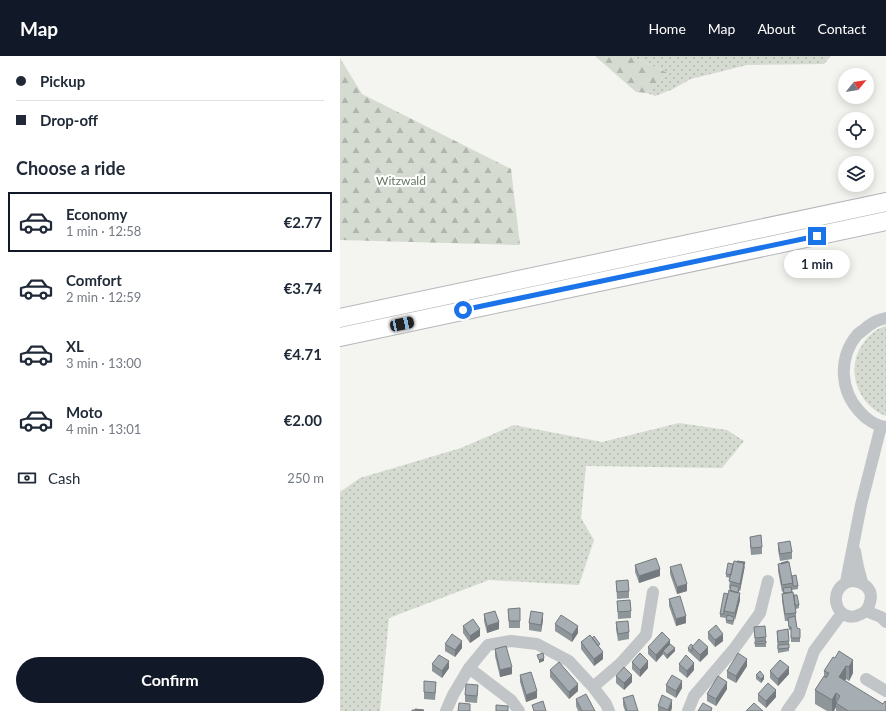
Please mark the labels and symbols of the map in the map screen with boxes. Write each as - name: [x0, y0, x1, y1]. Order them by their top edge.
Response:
- north arrow: [838, 68, 874, 104]
- park label: Witzwald: [376, 173, 426, 188]
- route end: [808, 227, 826, 245]
- callout: 1 min: [784, 250, 850, 278]
- route start: [454, 301, 472, 319]
- car: [389, 316, 415, 332]

